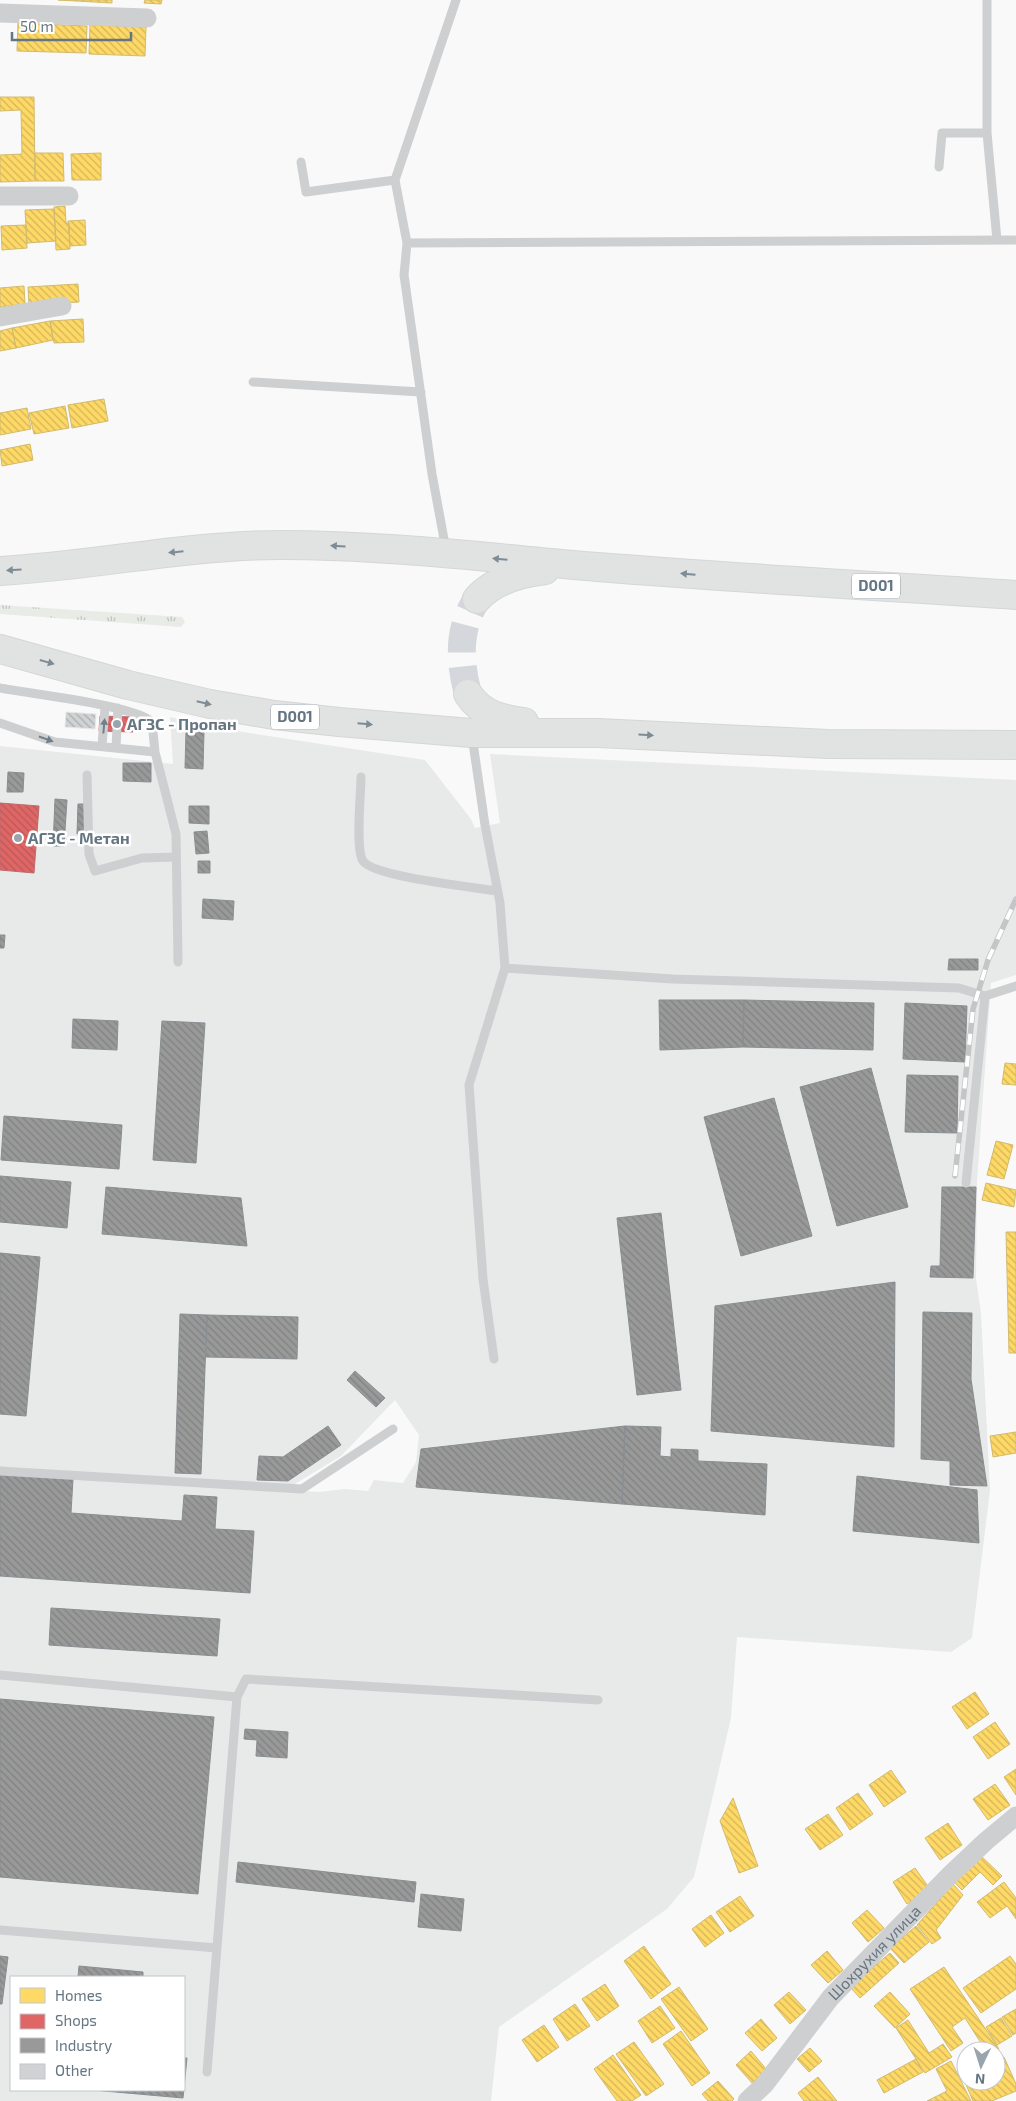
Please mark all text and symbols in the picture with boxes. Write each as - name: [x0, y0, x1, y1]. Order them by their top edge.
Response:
- scale bar: [12, 10, 131, 42]
- text: 50 m: [20, 17, 54, 35]
- one-way arrow: [329, 542, 345, 550]
- one-way arrow: [167, 549, 183, 557]
- one-way arrow: [492, 554, 508, 562]
- one-way arrow: [6, 567, 22, 575]
- one-way arrow: [680, 570, 696, 578]
- road number: D001: [852, 574, 900, 598]
- one-way arrow: [40, 659, 55, 667]
- one-way arrow: [197, 699, 212, 707]
- road number: D001: [271, 704, 319, 730]
- place label: АГЗС - Пропан: [127, 714, 237, 733]
- one-way arrow: [100, 718, 108, 734]
- marker: АГЗС - Пропан: [111, 718, 123, 730]
- one-way arrow: [358, 720, 374, 728]
- one-way arrow: [639, 731, 655, 739]
- one-way arrow: [39, 735, 54, 743]
- place label: АГЗС - Метан: [28, 828, 130, 847]
- marker: АГЗС - Метан: [12, 832, 24, 844]
- street label: Шохрухия улица: [824, 1901, 924, 2004]
- legend: [10, 1976, 185, 2091]
- text: Homes: [55, 1986, 102, 2004]
- text: Shops: [55, 2011, 97, 2029]
- text: Industry: [55, 2036, 112, 2054]
- north arrow: [956, 2041, 1006, 2091]
- text: Other: [55, 2061, 94, 2079]
- text: N: [974, 2071, 986, 2088]

